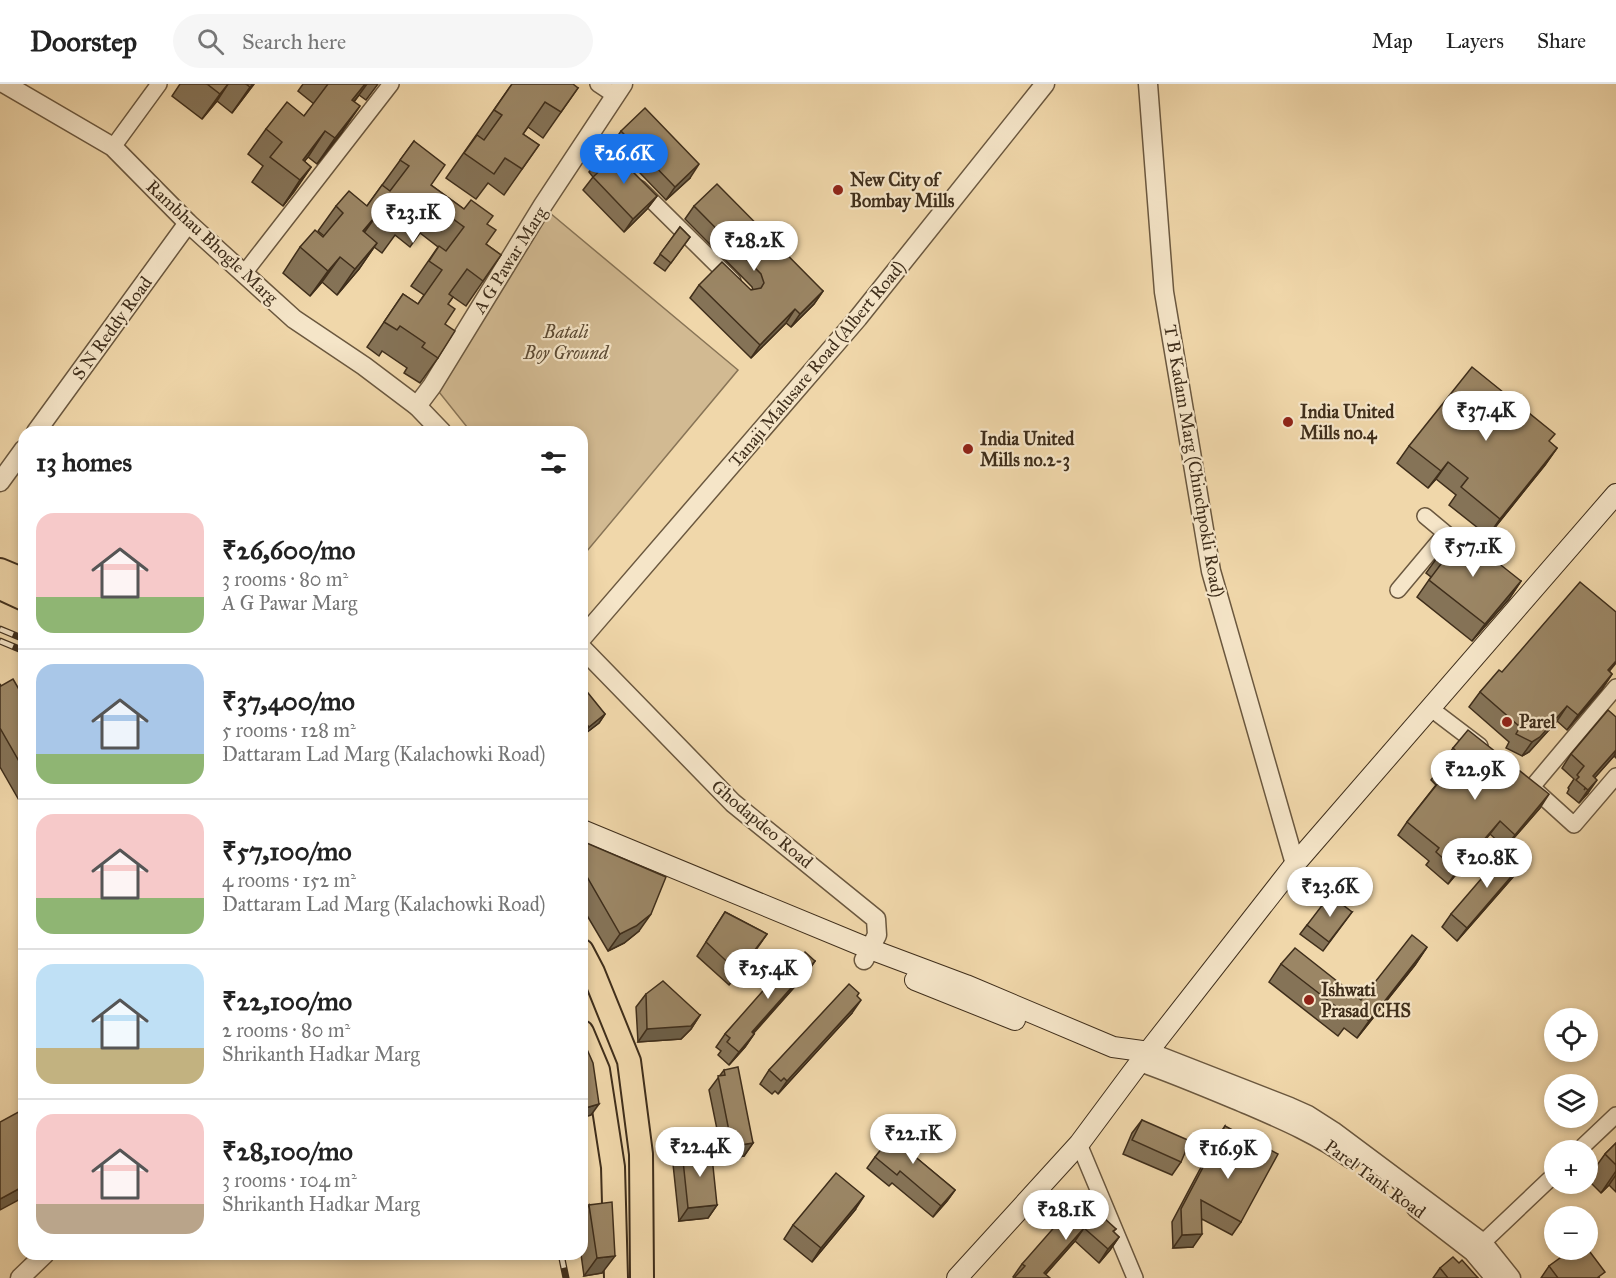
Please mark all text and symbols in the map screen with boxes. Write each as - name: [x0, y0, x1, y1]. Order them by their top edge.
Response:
- search box: [173, 14, 593, 68]
- text: Doorstep: [30, 24, 137, 59]
- icon: search: [194, 25, 227, 58]
- text: Search here: [242, 28, 346, 55]
- text: Map: [1372, 28, 1413, 54]
- text: Layers: [1446, 28, 1504, 54]
- text: Share: [1537, 28, 1586, 54]
- pin: ₹26.6K: [575, 134, 673, 185]
- text: ₹26.6K: [594, 141, 654, 165]
- place label: New City of Bombay Mills: [850, 169, 955, 213]
- street label: Rambhau Bhogle Marg: [141, 175, 283, 310]
- marker: New City of Bombay Mills: [831, 183, 845, 197]
- pin: ₹23.1K: [364, 193, 462, 244]
- text: ₹23.1K: [385, 200, 441, 224]
- street label: A G Pawar Marg: [468, 202, 553, 319]
- pin: ₹28.2K: [705, 221, 803, 272]
- text: ₹28.2K: [724, 228, 784, 252]
- street label: Tanaji Malusare Road (Albert Road): [724, 256, 911, 472]
- street label: S N Reddy Road: [67, 272, 157, 384]
- park label: Batali Boy Ground: [523, 321, 610, 364]
- street label: T B Kadam Marg (Chinchpokli Road): [1158, 323, 1229, 599]
- pin: ₹37.4K: [1437, 391, 1535, 442]
- text: ₹37.4K: [1456, 398, 1516, 422]
- place label: India United Mills no.4: [1300, 401, 1395, 445]
- marker: India United Mills no.4: [1281, 415, 1295, 429]
- place label: India United Mills no.2-3: [980, 428, 1075, 472]
- marker: India United Mills no.2-3: [961, 442, 975, 456]
- text: 13 homes: [36, 446, 132, 478]
- icon: filters: [537, 446, 570, 479]
- pin: ₹57.1K: [1424, 527, 1522, 578]
- text: ₹26,600/mo: [222, 534, 355, 566]
- text: ₹57.1K: [1444, 534, 1502, 558]
- icon: home: [84, 537, 156, 609]
- text: 3 rooms · 80 m²: [222, 567, 348, 591]
- text: A G Pawar Marg: [222, 591, 357, 615]
- text: ₹37,400/mo: [222, 685, 355, 717]
- icon: home: [84, 688, 156, 760]
- place label: Parel: [1519, 711, 1557, 733]
- marker: Parel: [1500, 715, 1514, 729]
- text: 5 rooms · 128 m²: [222, 718, 356, 742]
- text: Dattaram Lad Marg (Kalachowki Road): [222, 742, 546, 766]
- pin: ₹22.9K: [1426, 750, 1524, 801]
- text: ₹22.9K: [1445, 757, 1505, 781]
- street label: Ghodapdeo Road: [707, 775, 817, 873]
- text: ₹57,100/mo: [222, 835, 352, 867]
- icon: home: [84, 838, 156, 910]
- pin: ₹20.8K: [1438, 838, 1536, 889]
- text: ₹20.8K: [1456, 845, 1518, 869]
- pin: ₹23.6K: [1281, 867, 1379, 918]
- text: 4 rooms · 152 m²: [222, 868, 356, 892]
- text: ₹23.6K: [1301, 874, 1359, 898]
- text: Dattaram Lad Marg (Kalachowki Road): [222, 892, 546, 916]
- pin: ₹25.4K: [719, 949, 817, 1000]
- text: ₹25.4K: [738, 956, 798, 980]
- place label: Ishwati Prasad CHS: [1321, 979, 1411, 1022]
- text: ₹22,100/mo: [222, 985, 352, 1017]
- icon: home: [84, 988, 156, 1060]
- marker: Ishwati Prasad CHS: [1302, 993, 1316, 1007]
- map controls: [1544, 1008, 1598, 1260]
- button: locate: [1544, 1008, 1598, 1062]
- text: 2 rooms · 80 m²: [222, 1018, 350, 1042]
- text: Shrikanth Hadkar Marg: [222, 1042, 420, 1066]
- button: layers: [1544, 1074, 1598, 1128]
- pin: ₹22.1K: [864, 1114, 962, 1165]
- text: ₹22.1K: [884, 1121, 942, 1145]
- pin: ₹22.4K: [651, 1127, 749, 1178]
- pin: ₹16.9K: [1179, 1129, 1277, 1180]
- text: ₹22.4K: [669, 1134, 731, 1158]
- text: ₹28,100/mo: [222, 1135, 353, 1167]
- street label: Parel Tank Road: [1320, 1135, 1430, 1223]
- text: ₹16.9K: [1199, 1136, 1257, 1160]
- icon: home: [84, 1138, 156, 1210]
- button: +: [1544, 1140, 1598, 1194]
- text: 3 rooms · 104 m²: [222, 1168, 357, 1192]
- pin: ₹28.1K: [1017, 1190, 1115, 1241]
- text: Shrikanth Hadkar Marg: [222, 1192, 420, 1216]
- text: ₹28.1K: [1037, 1197, 1095, 1221]
- button: −: [1544, 1206, 1598, 1260]

